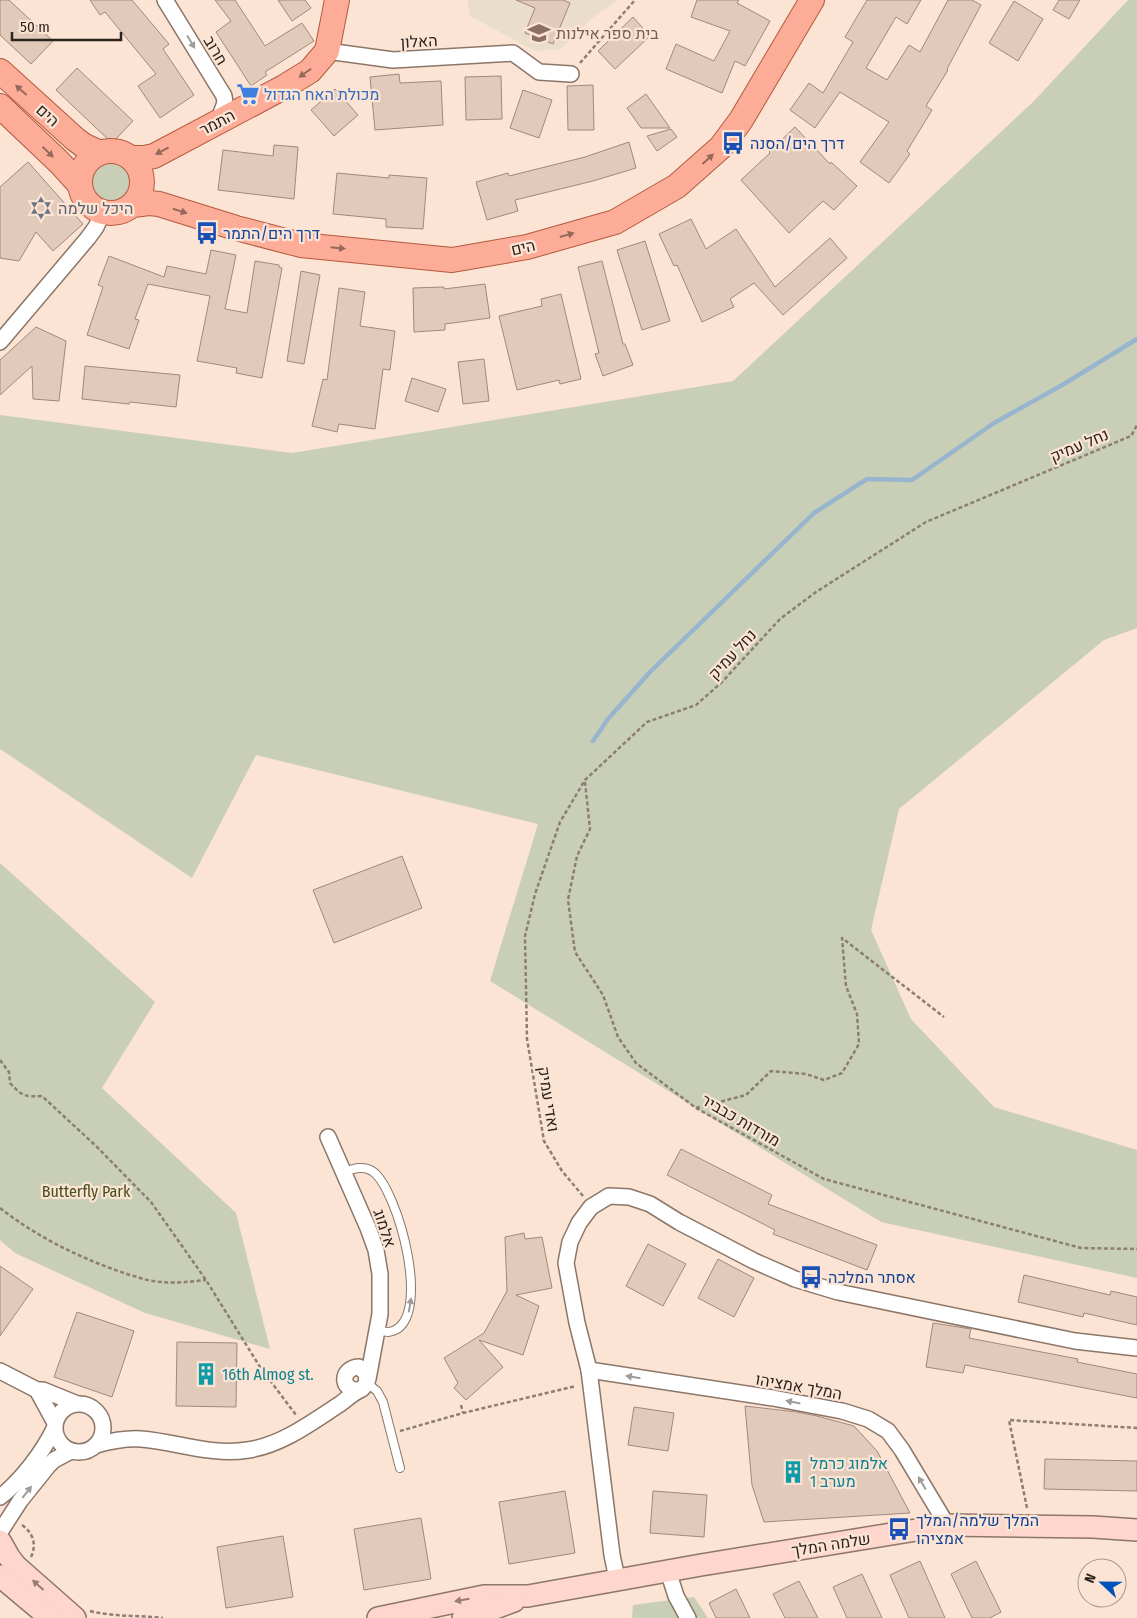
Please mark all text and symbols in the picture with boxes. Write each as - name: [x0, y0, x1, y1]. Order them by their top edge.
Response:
- scale bar: [12, 10, 121, 42]
- text: 50 m: [20, 18, 50, 36]
- school or university icon: בית ספר אילנות: [526, 20, 552, 46]
- place label: בית ספר אילנות: [556, 24, 659, 43]
- street label: האלון: [400, 31, 438, 52]
- street label: חרוב: [200, 32, 232, 68]
- one-way arrow: [186, 35, 195, 48]
- one-way arrow: [298, 68, 312, 78]
- supermarket icon: מכולת האח הגדול: [235, 81, 261, 107]
- one-way arrow: [15, 85, 28, 96]
- place label: מכולת האח הגדול: [264, 85, 379, 104]
- street label: הים: [32, 100, 63, 131]
- street label: התמר: [196, 105, 238, 140]
- bus stop icon: דרך הים/הסנה: [720, 130, 746, 156]
- place label: דרך הים/הסנה: [750, 134, 845, 153]
- one-way arrow: [42, 146, 54, 158]
- one-way arrow: [155, 147, 170, 155]
- one-way arrow: [701, 153, 713, 165]
- synagogue icon: היכל שלמה: [28, 195, 54, 221]
- place label: היכל שלמה: [58, 199, 133, 218]
- one-way arrow: [173, 207, 188, 215]
- bus stop icon: דרך הים/התמר: [194, 220, 220, 246]
- place label: דרך הים/התמר: [223, 224, 320, 243]
- one-way arrow: [559, 231, 574, 239]
- street label: הים: [509, 235, 537, 259]
- one-way arrow: [330, 244, 346, 252]
- street label: נחל עמיק: [1047, 425, 1111, 466]
- street label: נחל עמיק: [704, 625, 760, 683]
- street label: ואדי עמיק: [534, 1065, 563, 1133]
- street label: מורדות כבביר: [698, 1090, 783, 1151]
- park label: Butterfly Park: [42, 1182, 131, 1201]
- street label: אלמוג: [369, 1206, 400, 1250]
- bus stop icon: אסתר המלכה: [798, 1264, 824, 1290]
- place label: אסתר המלכה: [828, 1268, 916, 1287]
- one-way arrow: [406, 1296, 414, 1312]
- building icon: 16th Almog st.: [193, 1361, 219, 1387]
- place label: 16th Almog st.: [222, 1365, 314, 1384]
- street label: המלך אמציהו: [754, 1370, 844, 1403]
- one-way arrow: [625, 1373, 641, 1381]
- one-way arrow: [785, 1398, 801, 1406]
- place label: אלמוג כרמל מערב 1: [810, 1454, 888, 1491]
- building icon: אלמוג כרמל מערב 1: [780, 1459, 806, 1485]
- one-way arrow: [918, 1477, 927, 1490]
- one-way arrow: [22, 1486, 33, 1499]
- place label: המלך שלמה/המלך אמציהו: [916, 1511, 1039, 1548]
- bus stop icon: המלך שלמה/המלך אמציהו: [886, 1516, 912, 1542]
- street label: שלמה המלך: [790, 1529, 872, 1560]
- north arrow: [1077, 1558, 1127, 1608]
- text: N: [1081, 1571, 1100, 1585]
- one-way arrow: [32, 1580, 45, 1591]
- one-way arrow: [455, 1596, 470, 1604]

